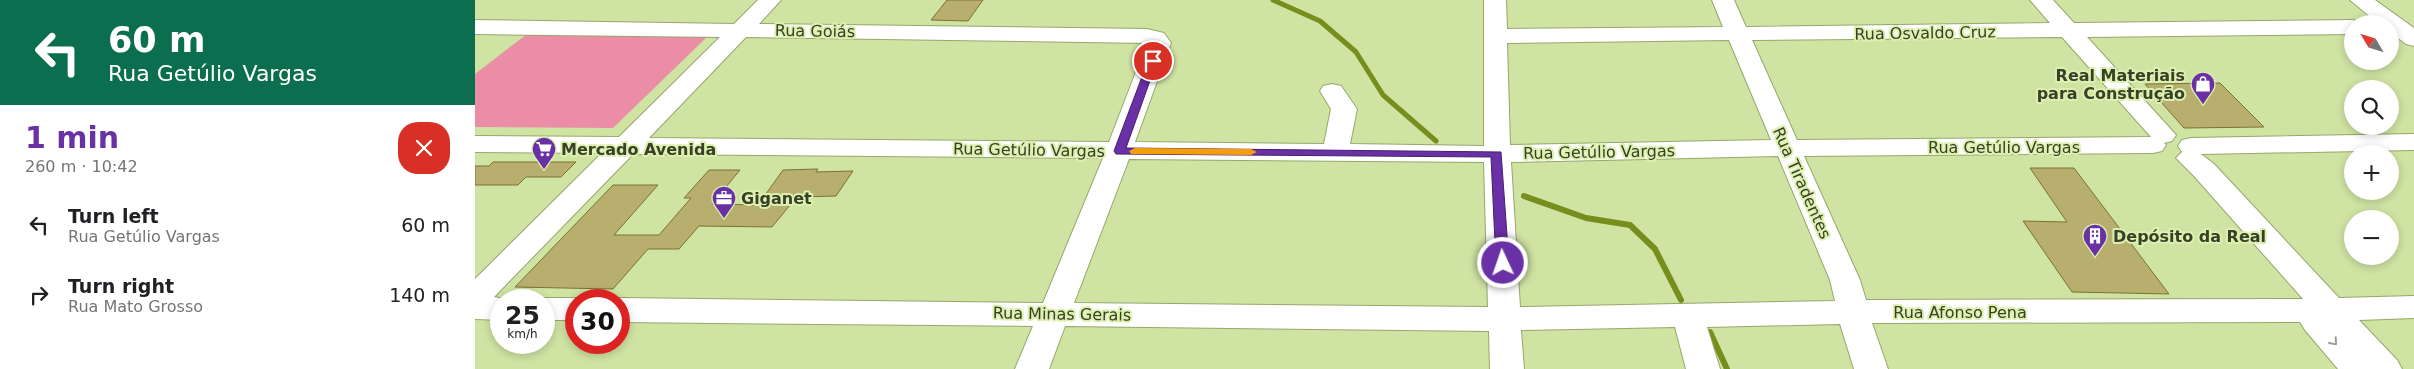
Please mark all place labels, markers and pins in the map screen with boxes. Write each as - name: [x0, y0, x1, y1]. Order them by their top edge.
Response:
- pin: [1132, 40, 1174, 82]
- place label: Real Materiais para Construção: [2037, 66, 2185, 103]
- shop icon: Real Materiais para Construção: [2190, 71, 2216, 105]
- supermarket icon: Mercado Avenida: [531, 136, 557, 170]
- place label: Mercado Avenida: [561, 140, 716, 159]
- office icon: Giganet: [711, 185, 737, 219]
- place label: Giganet: [741, 189, 812, 208]
- building icon: Depósito da Real: [2082, 223, 2108, 257]
- place label: Depósito da Real: [2113, 227, 2266, 246]

